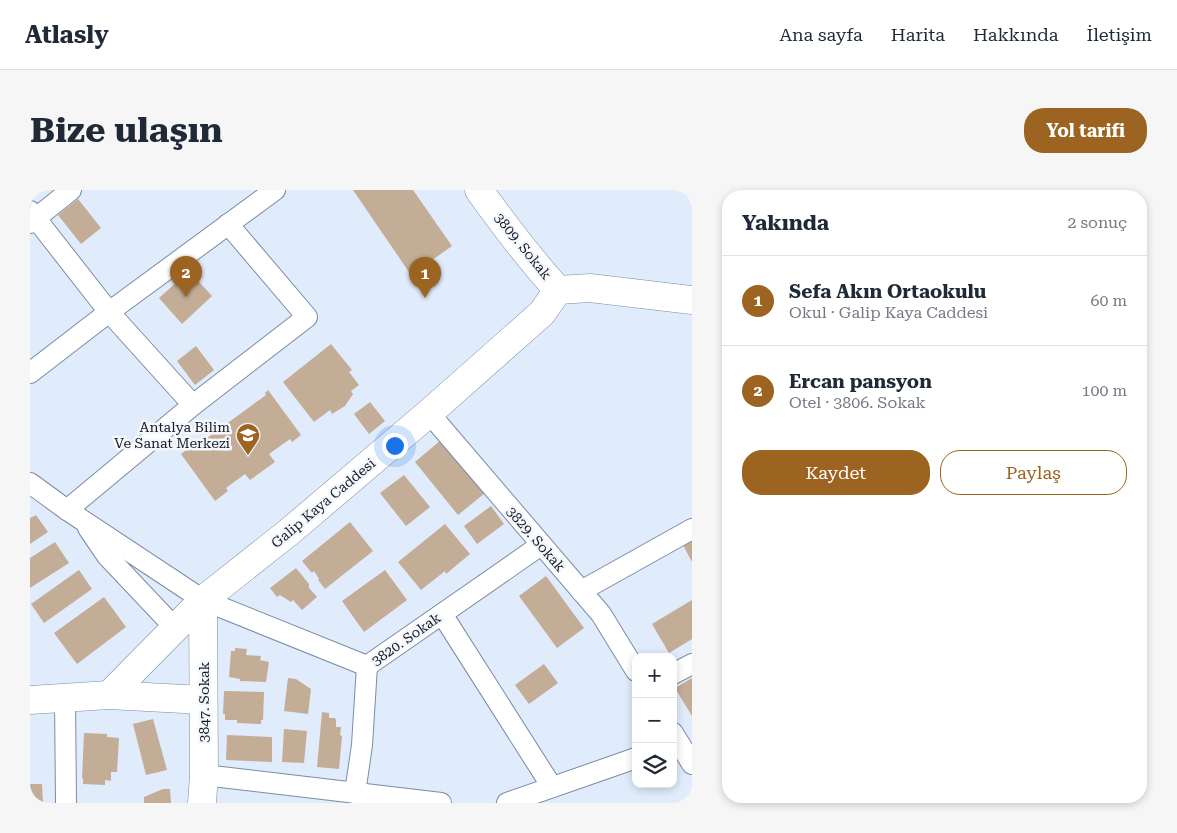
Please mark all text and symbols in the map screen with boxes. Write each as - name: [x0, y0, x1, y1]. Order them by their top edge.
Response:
- text: Atlasly: [25, 21, 109, 49]
- text: Ana sayfa: [779, 24, 863, 45]
- text: Harita: [891, 24, 945, 45]
- text: Hakkında: [973, 24, 1059, 45]
- text: İletişim: [1087, 24, 1152, 45]
- button: Yol tarifi: [1024, 108, 1147, 153]
- text: Bize ulaşın: [30, 110, 223, 151]
- street label: 3809. Sokak: [491, 210, 555, 283]
- text: Yakında: [742, 211, 829, 235]
- text: 2 sonuç: [1068, 213, 1127, 232]
- pin: 2: [170, 256, 202, 297]
- pin: 1: [409, 257, 441, 298]
- text: Sefa Akın Ortaokulu: [789, 280, 986, 303]
- text: 1: [754, 291, 762, 310]
- text: 60 m: [1090, 291, 1127, 310]
- text: Okul · Galip Kaya Caddesi: [789, 303, 988, 322]
- text: Ercan pansyon: [789, 370, 932, 393]
- text: 2: [754, 381, 762, 400]
- text: 100 m: [1081, 381, 1127, 400]
- text: Otel · 3806. Sokak: [789, 393, 926, 412]
- place label: Antalya Bilim Ve Sanat Merkezi: [114, 419, 231, 451]
- school or university icon: Antalya Bilim Ve Sanat Merkezi: [235, 422, 261, 456]
- your location: [382, 433, 408, 459]
- button: Kaydet: [742, 450, 930, 495]
- button: Paylaş: [940, 450, 1127, 495]
- street label: Galip Kaya Caddesi: [268, 455, 379, 551]
- street label: 3829. Sokak: [503, 503, 569, 575]
- street label: 3820. Sokak: [368, 609, 444, 669]
- map controls: [632, 653, 677, 788]
- button: +: [632, 653, 677, 698]
- street label: 3847. Sokak: [196, 661, 212, 742]
- button: −: [632, 698, 677, 743]
- button: layers: [632, 743, 677, 788]

